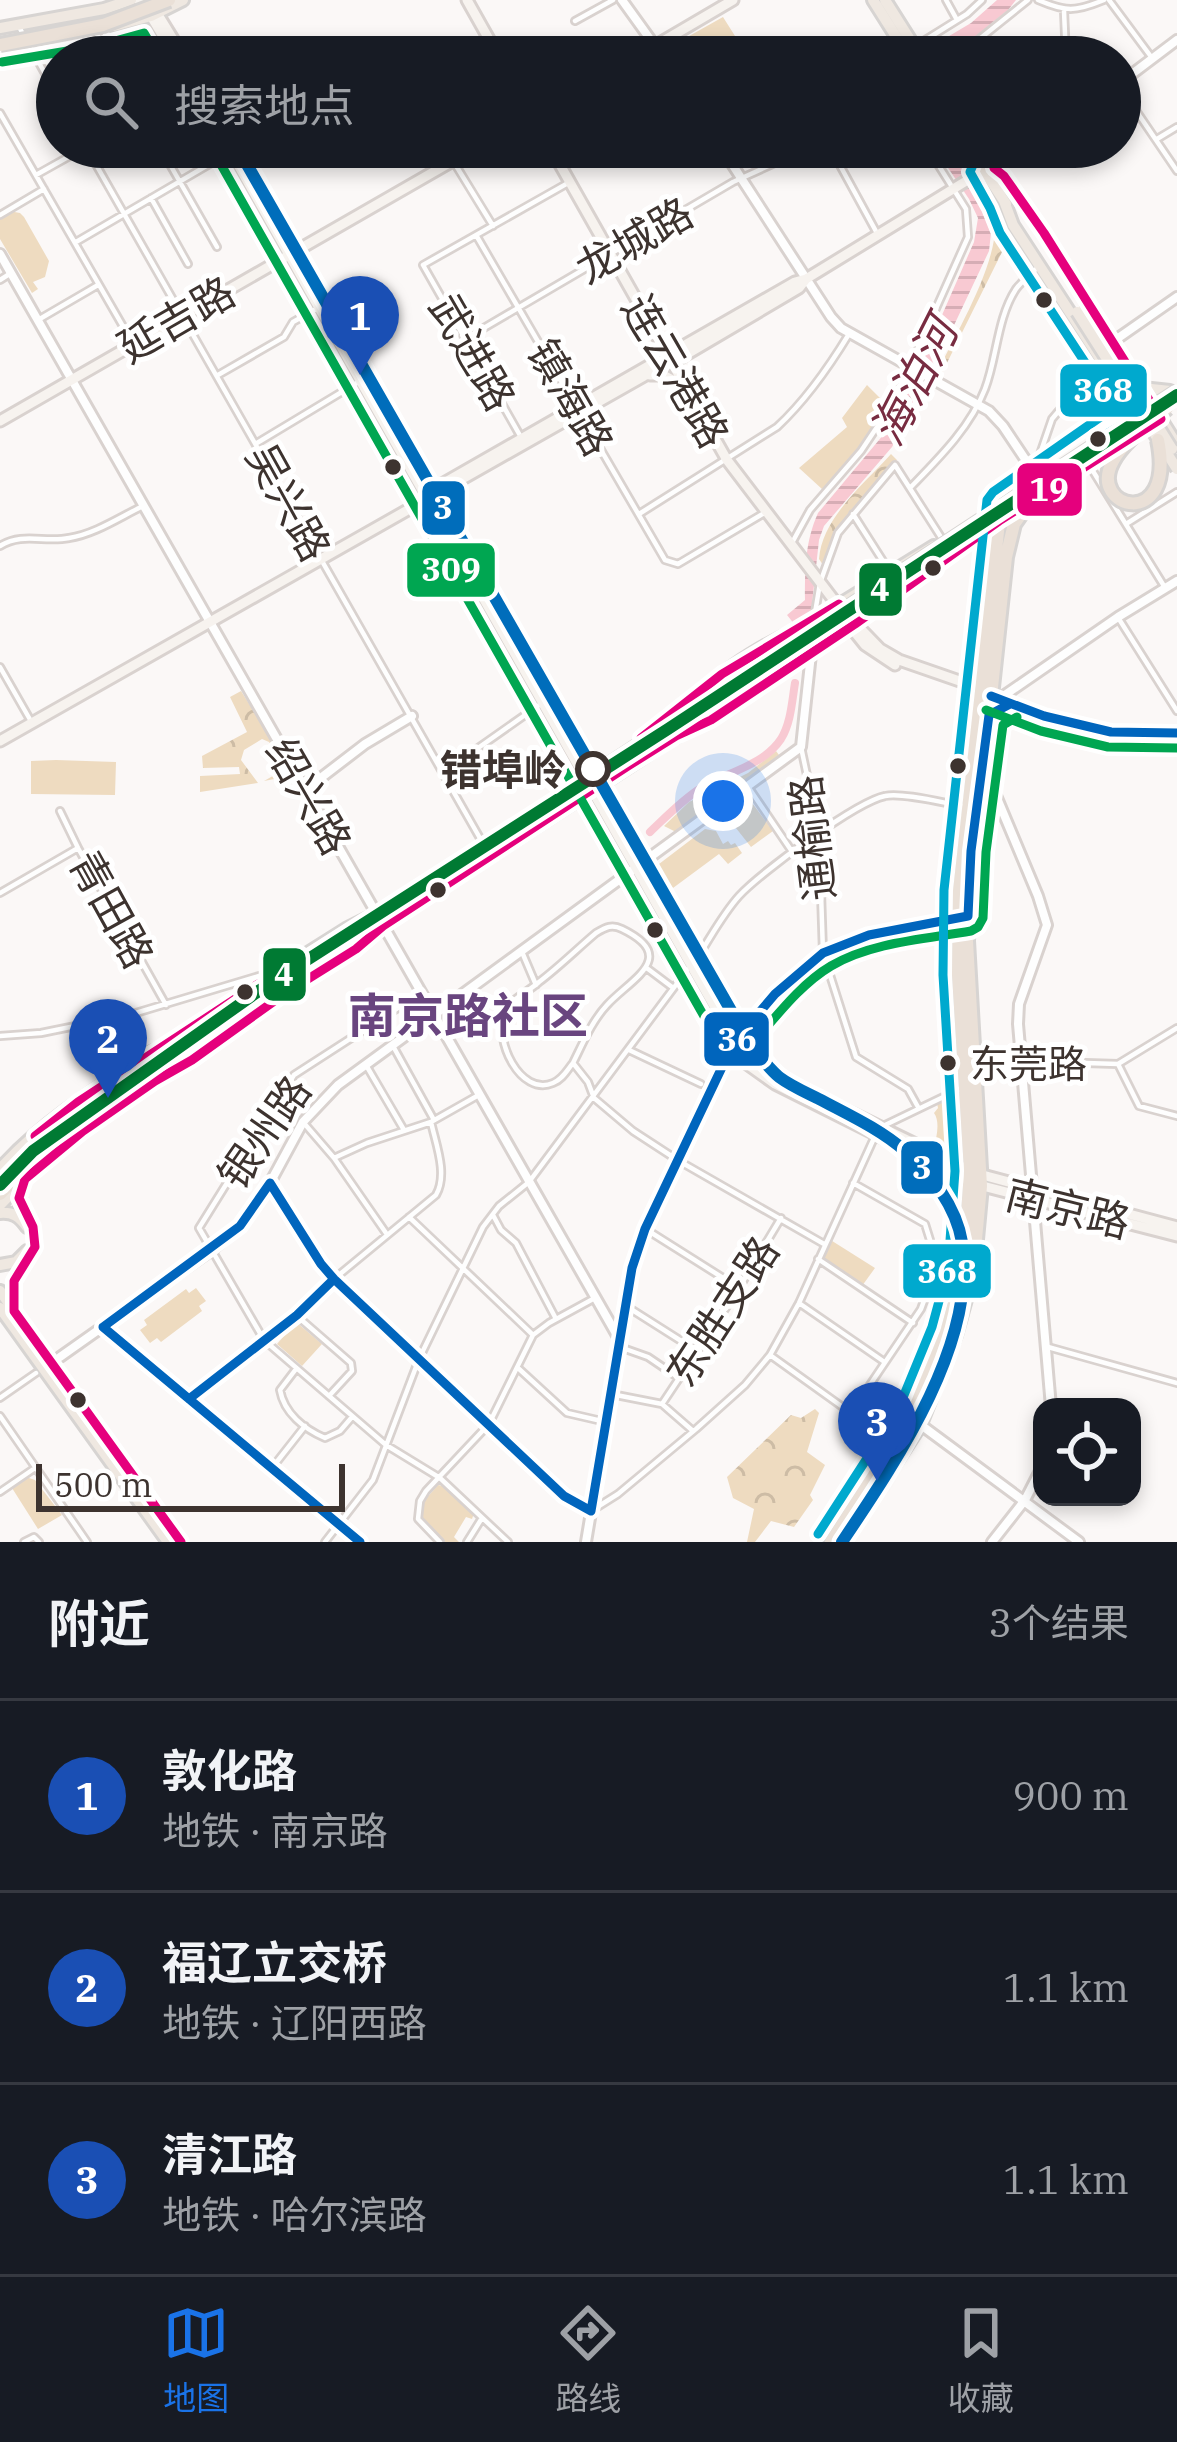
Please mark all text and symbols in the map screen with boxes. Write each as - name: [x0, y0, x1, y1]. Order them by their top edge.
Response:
- search box: [36, 36, 1141, 168]
- icon: search: [78, 69, 144, 135]
- text: 搜索地点: [174, 76, 354, 134]
- street label: 龙城路: [566, 185, 702, 295]
- street label: 延吉路: [108, 264, 244, 374]
- pin: 1: [321, 276, 399, 375]
- street label: 武进路: [418, 284, 528, 420]
- street label: 连云港路: [610, 284, 742, 458]
- unlabelled marker: [1033, 289, 1055, 311]
- water label: 海泊河: [857, 301, 973, 454]
- street label: 镇海路: [516, 329, 626, 465]
- line badge: 368: [1058, 362, 1149, 419]
- text: 368: [1073, 368, 1133, 411]
- unlabelled marker: [1087, 428, 1109, 450]
- street label: 吴兴路: [234, 434, 344, 570]
- unlabelled marker: [382, 456, 404, 478]
- line badge: 19: [1015, 461, 1084, 518]
- text: 19: [1029, 467, 1069, 510]
- line badge: 3: [420, 479, 467, 537]
- text: 3: [433, 485, 453, 528]
- line badge: 309: [405, 541, 497, 599]
- text: 309: [421, 547, 481, 590]
- unlabelled marker: [922, 557, 944, 579]
- line badge: 4: [857, 561, 904, 618]
- text: 4: [870, 567, 890, 610]
- street label: 绍兴路: [254, 728, 364, 864]
- place label: 错埠岭: [440, 742, 566, 797]
- marker: 错埠岭: [577, 753, 609, 785]
- unlabelled marker: [947, 755, 969, 777]
- your location: [693, 771, 753, 831]
- street label: 通榆路: [777, 772, 847, 904]
- street label: 青田路: [57, 841, 167, 977]
- unlabelled marker: [427, 879, 449, 901]
- unlabelled marker: [644, 919, 666, 941]
- line badge: 4: [261, 946, 308, 1003]
- text: 4: [274, 952, 294, 995]
- unlabelled marker: [234, 981, 256, 1003]
- district label: 南京路社区: [348, 984, 588, 1046]
- pin: 2: [69, 999, 147, 1098]
- line badge: 36: [702, 1010, 771, 1068]
- text: 36: [717, 1017, 757, 1060]
- place label: 东莞路: [970, 1038, 1087, 1089]
- marker: 东莞路: [937, 1052, 959, 1074]
- street label: 银州路: [205, 1065, 323, 1199]
- line badge: 3: [899, 1139, 945, 1196]
- text: 3: [912, 1145, 932, 1188]
- street label: 南京路: [1000, 1166, 1136, 1250]
- street label: 东胜支路: [653, 1226, 791, 1396]
- line badge: 368: [901, 1242, 993, 1300]
- text: 368: [917, 1249, 977, 1292]
- pin: 3: [838, 1382, 916, 1481]
- unlabelled marker: [67, 1389, 89, 1411]
- map controls: [1033, 1398, 1141, 1506]
- button: locate: [1033, 1398, 1141, 1506]
- scale bar: [36, 1458, 345, 1511]
- text: 500 m: [54, 1463, 153, 1506]
- text: 附近: [48, 1590, 150, 1656]
- text: 3个结果: [989, 1597, 1129, 1648]
- text: 敦化路: [162, 1741, 297, 1799]
- text: 1: [75, 1770, 99, 1821]
- text: 900 m: [1013, 1770, 1129, 1821]
- text: 地铁 · 南京路: [162, 1805, 388, 1856]
- text: 福辽立交桥: [162, 1933, 387, 1991]
- text: 2: [75, 1962, 99, 2013]
- text: 1.1 km: [1003, 1962, 1129, 2013]
- text: 地铁 · 辽阳西路: [162, 1997, 427, 2048]
- text: 清江路: [162, 2125, 297, 2183]
- text: 3: [75, 2154, 99, 2205]
- text: 1.1 km: [1003, 2154, 1129, 2205]
- text: 地铁 · 哈尔滨路: [162, 2189, 427, 2240]
- tab: 地图: [163, 2300, 229, 2420]
- tab: 路线: [555, 2300, 621, 2420]
- tab: 收藏: [948, 2300, 1014, 2420]

